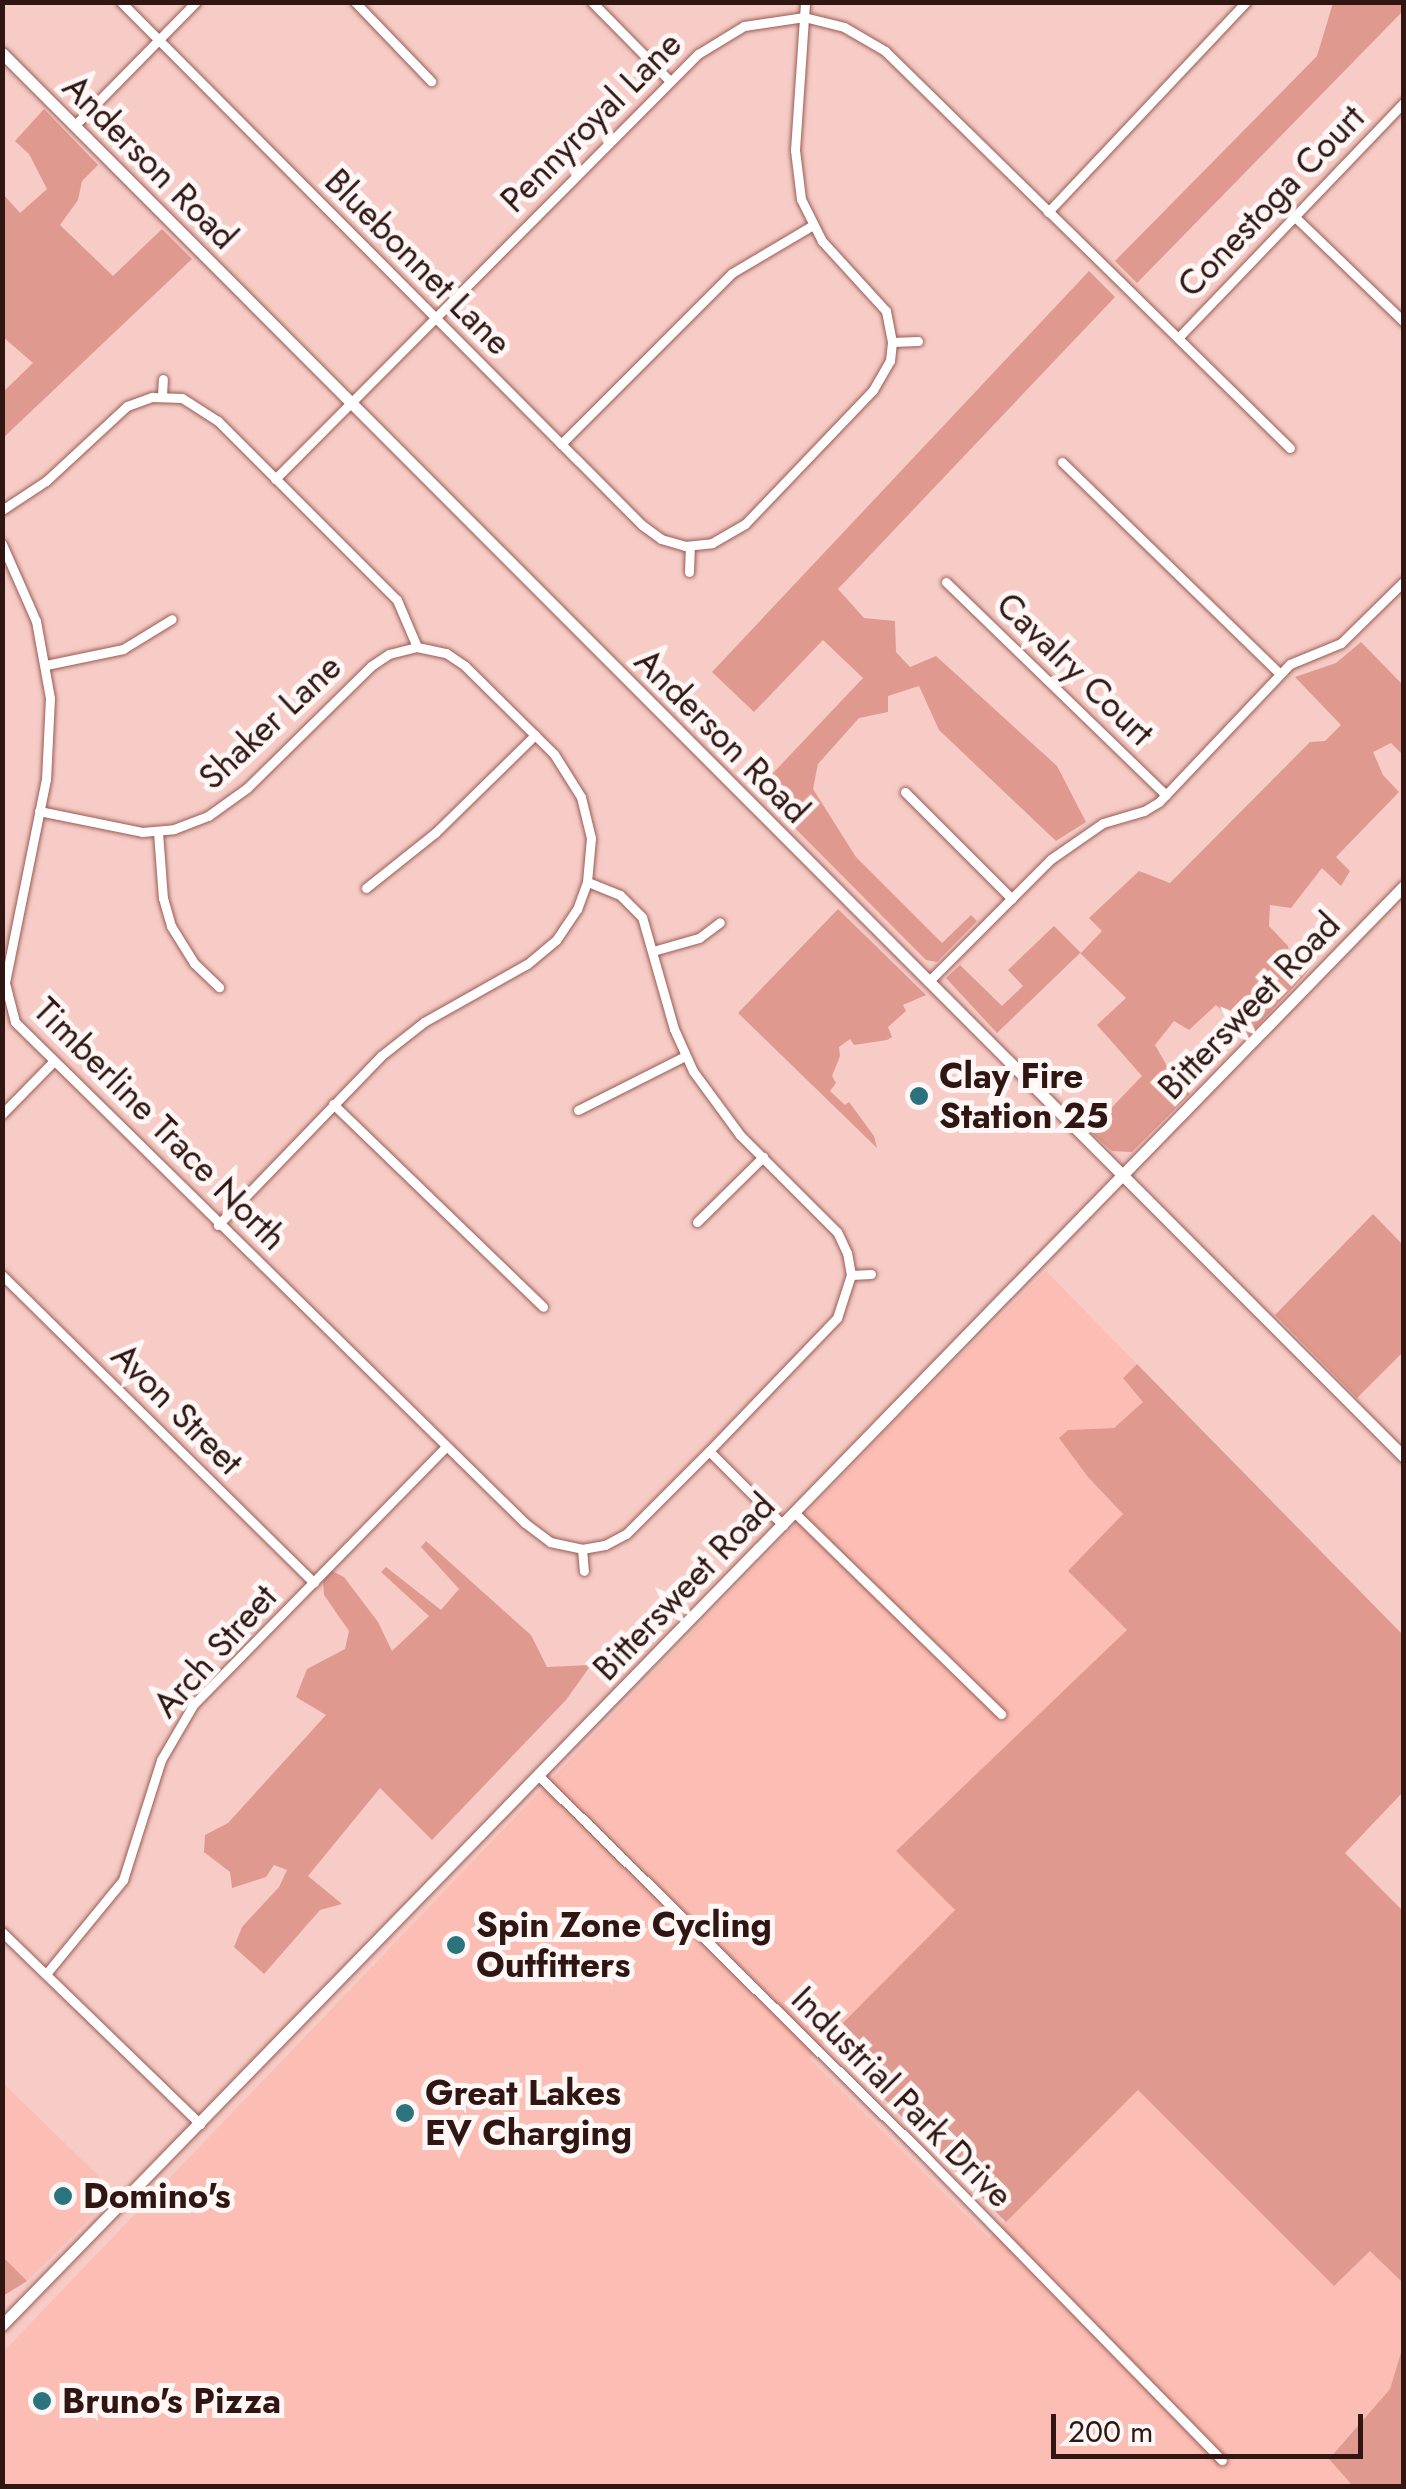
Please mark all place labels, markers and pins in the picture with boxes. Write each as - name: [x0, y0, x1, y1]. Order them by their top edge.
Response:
- place label: Clay Fire Station 25: [939, 1055, 1108, 1137]
- marker: Clay Fire Station 25: [908, 1085, 930, 1107]
- place label: Spin Zone Cycling Outfitters: [476, 1904, 772, 1986]
- marker: Spin Zone Cycling Outfitters: [445, 1934, 467, 1956]
- place label: Great Lakes EV Charging: [425, 2072, 632, 2154]
- marker: Great Lakes EV Charging: [394, 2102, 416, 2124]
- place label: Domino's: [83, 2175, 231, 2217]
- marker: Domino's: [52, 2185, 74, 2207]
- place label: Bruno's Pizza: [62, 2380, 281, 2422]
- marker: Bruno's Pizza: [31, 2390, 53, 2412]

